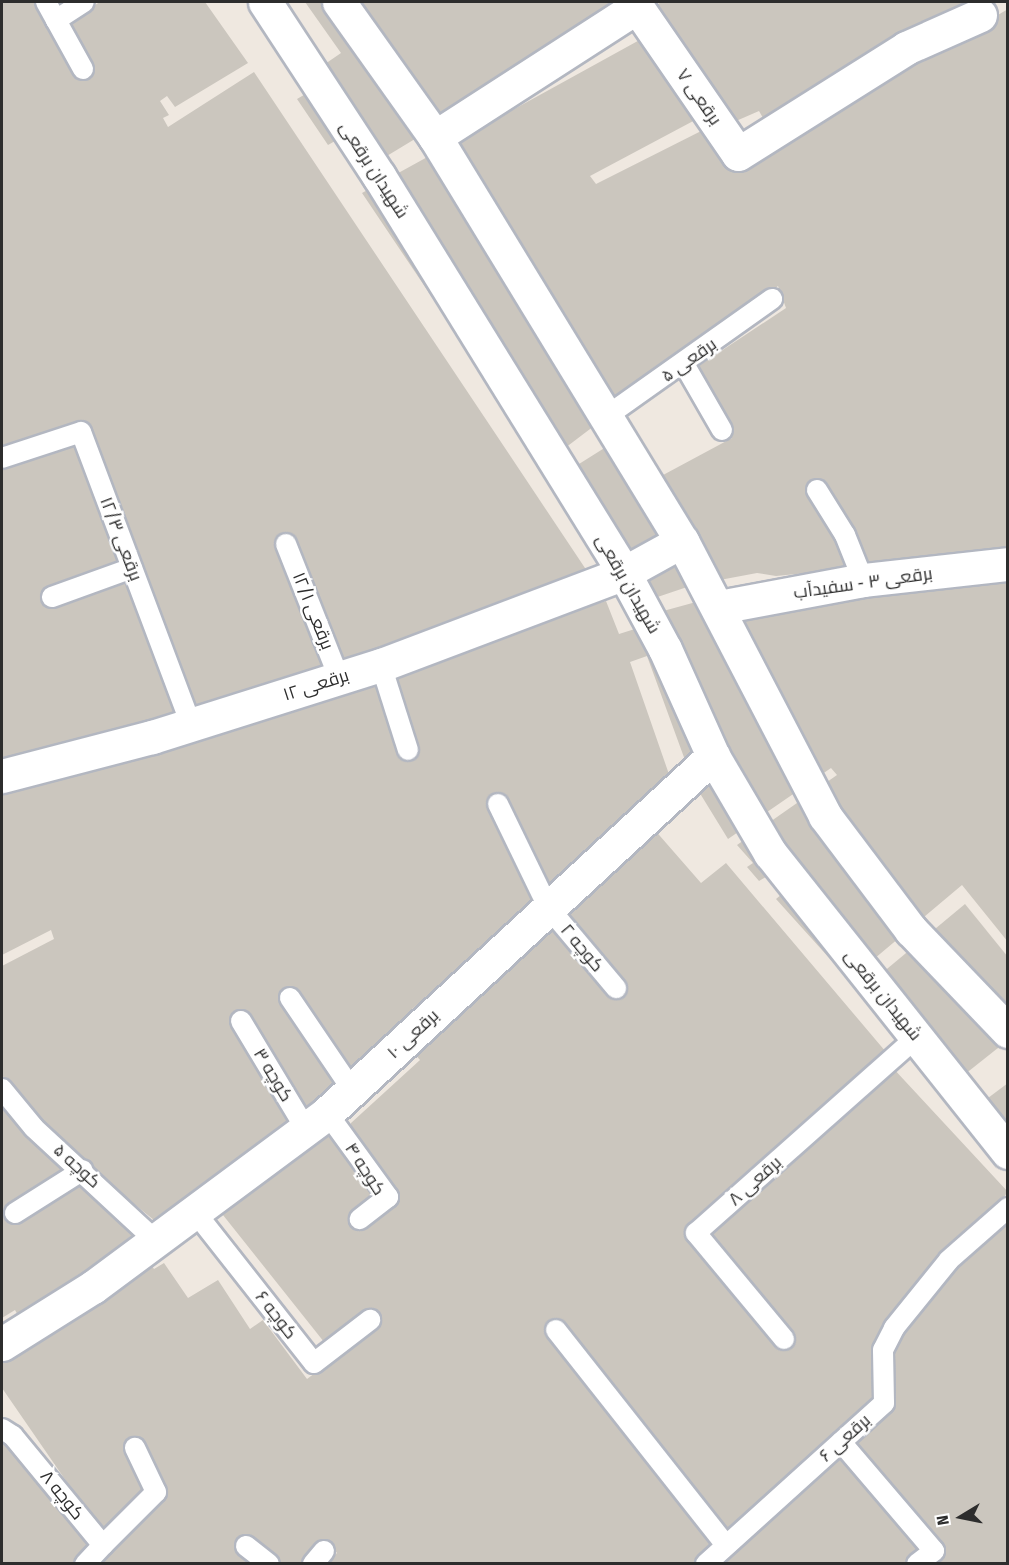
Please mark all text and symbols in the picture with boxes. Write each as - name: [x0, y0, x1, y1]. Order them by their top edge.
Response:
- street label: برقعی ۷: [672, 65, 726, 129]
- street label: شهیدان برقعی: [335, 117, 413, 223]
- street label: برقعی ۵: [657, 333, 721, 387]
- street label: برقعی ۱۲/۳: [95, 494, 147, 584]
- street label: شهیدان برقعی: [591, 530, 665, 638]
- street label: برقعی ۳ - سفیدآب: [792, 563, 934, 603]
- street label: برقعی ۱۲/۱: [288, 569, 338, 653]
- street label: برقعی ۱۲: [280, 664, 352, 706]
- street label: کوچه ۲: [556, 920, 608, 976]
- street label: شهیدان برقعی: [840, 945, 926, 1045]
- street label: برقعی ۱۰: [383, 1005, 443, 1063]
- street label: کوچه ۳: [249, 1044, 297, 1106]
- street label: کوچه ۵: [49, 1139, 105, 1193]
- street label: کوچه ۴: [340, 1139, 390, 1199]
- street label: برقعی ۸: [724, 1152, 786, 1210]
- street label: کوچه ۶: [251, 1287, 301, 1343]
- street label: برقعی ۶: [815, 1409, 875, 1467]
- street label: کوچه ۸: [36, 1466, 88, 1524]
- north arrow: [931, 1487, 991, 1547]
- text: N: [933, 1514, 953, 1527]

